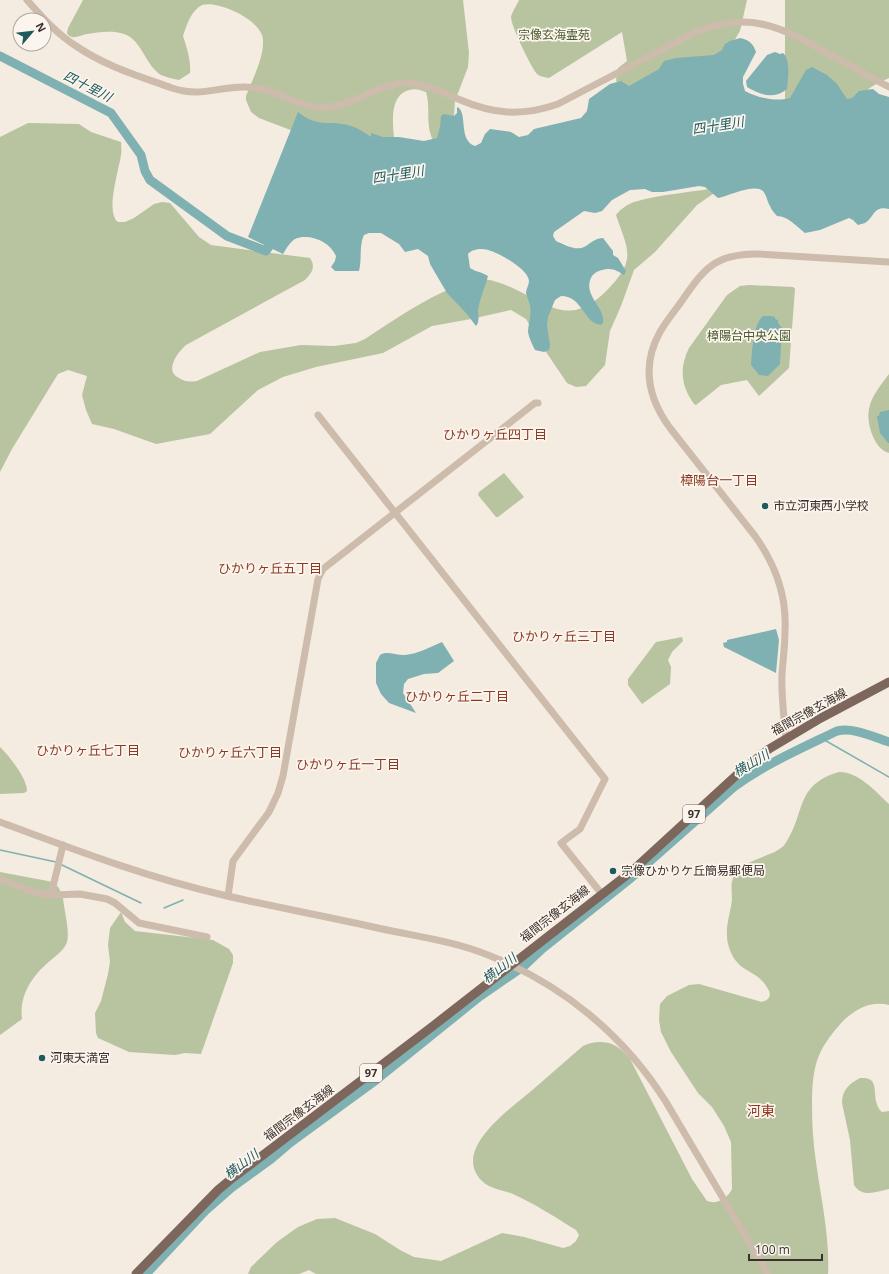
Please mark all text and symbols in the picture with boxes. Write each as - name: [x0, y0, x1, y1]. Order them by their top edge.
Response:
- north arrow: [12, 12, 52, 52]
- text: N: [33, 20, 50, 35]
- park label: 宗像玄海霊苑: [518, 26, 590, 43]
- water label: 四十里川: [61, 66, 117, 107]
- water label: 四十里川: [691, 112, 747, 138]
- water label: 四十里川: [371, 161, 427, 187]
- park label: 樟陽台中央公園: [707, 327, 791, 344]
- district label: ひかりヶ丘四丁目: [443, 425, 547, 443]
- district label: 樟陽台一丁目: [680, 471, 758, 489]
- place label: 市立河東西小学校: [773, 497, 869, 514]
- marker: 市立河東西小学校: [760, 501, 770, 511]
- district label: ひかりヶ丘五丁目: [218, 559, 322, 577]
- district label: ひかりヶ丘三丁目: [512, 627, 616, 645]
- street label: 福間宗像玄海線: [768, 684, 850, 739]
- district label: ひかりヶ丘二丁目: [405, 687, 509, 705]
- district label: ひかりヶ丘七丁目: [36, 741, 140, 759]
- district label: ひかりヶ丘六丁目: [178, 743, 282, 761]
- water label: 横山川: [730, 744, 774, 781]
- district label: ひかりヶ丘一丁目: [296, 755, 400, 773]
- road number: 97: [683, 805, 705, 823]
- place label: 宗像ひかりケ丘簡易郵便局: [621, 862, 765, 879]
- marker: 宗像ひかりケ丘簡易郵便局: [608, 866, 618, 876]
- street label: 福間宗像玄海線: [516, 881, 593, 946]
- water label: 横山川: [478, 948, 521, 987]
- place label: 河東天満宮: [50, 1049, 110, 1066]
- marker: 河東天満宮: [37, 1053, 47, 1063]
- road number: 97: [360, 1064, 382, 1082]
- street label: 福間宗像玄海線: [260, 1081, 337, 1145]
- district label: 河東: [747, 1101, 775, 1120]
- water label: 横山川: [220, 1144, 264, 1183]
- scale bar: [749, 1236, 822, 1262]
- text: 100 m: [755, 1241, 790, 1258]

